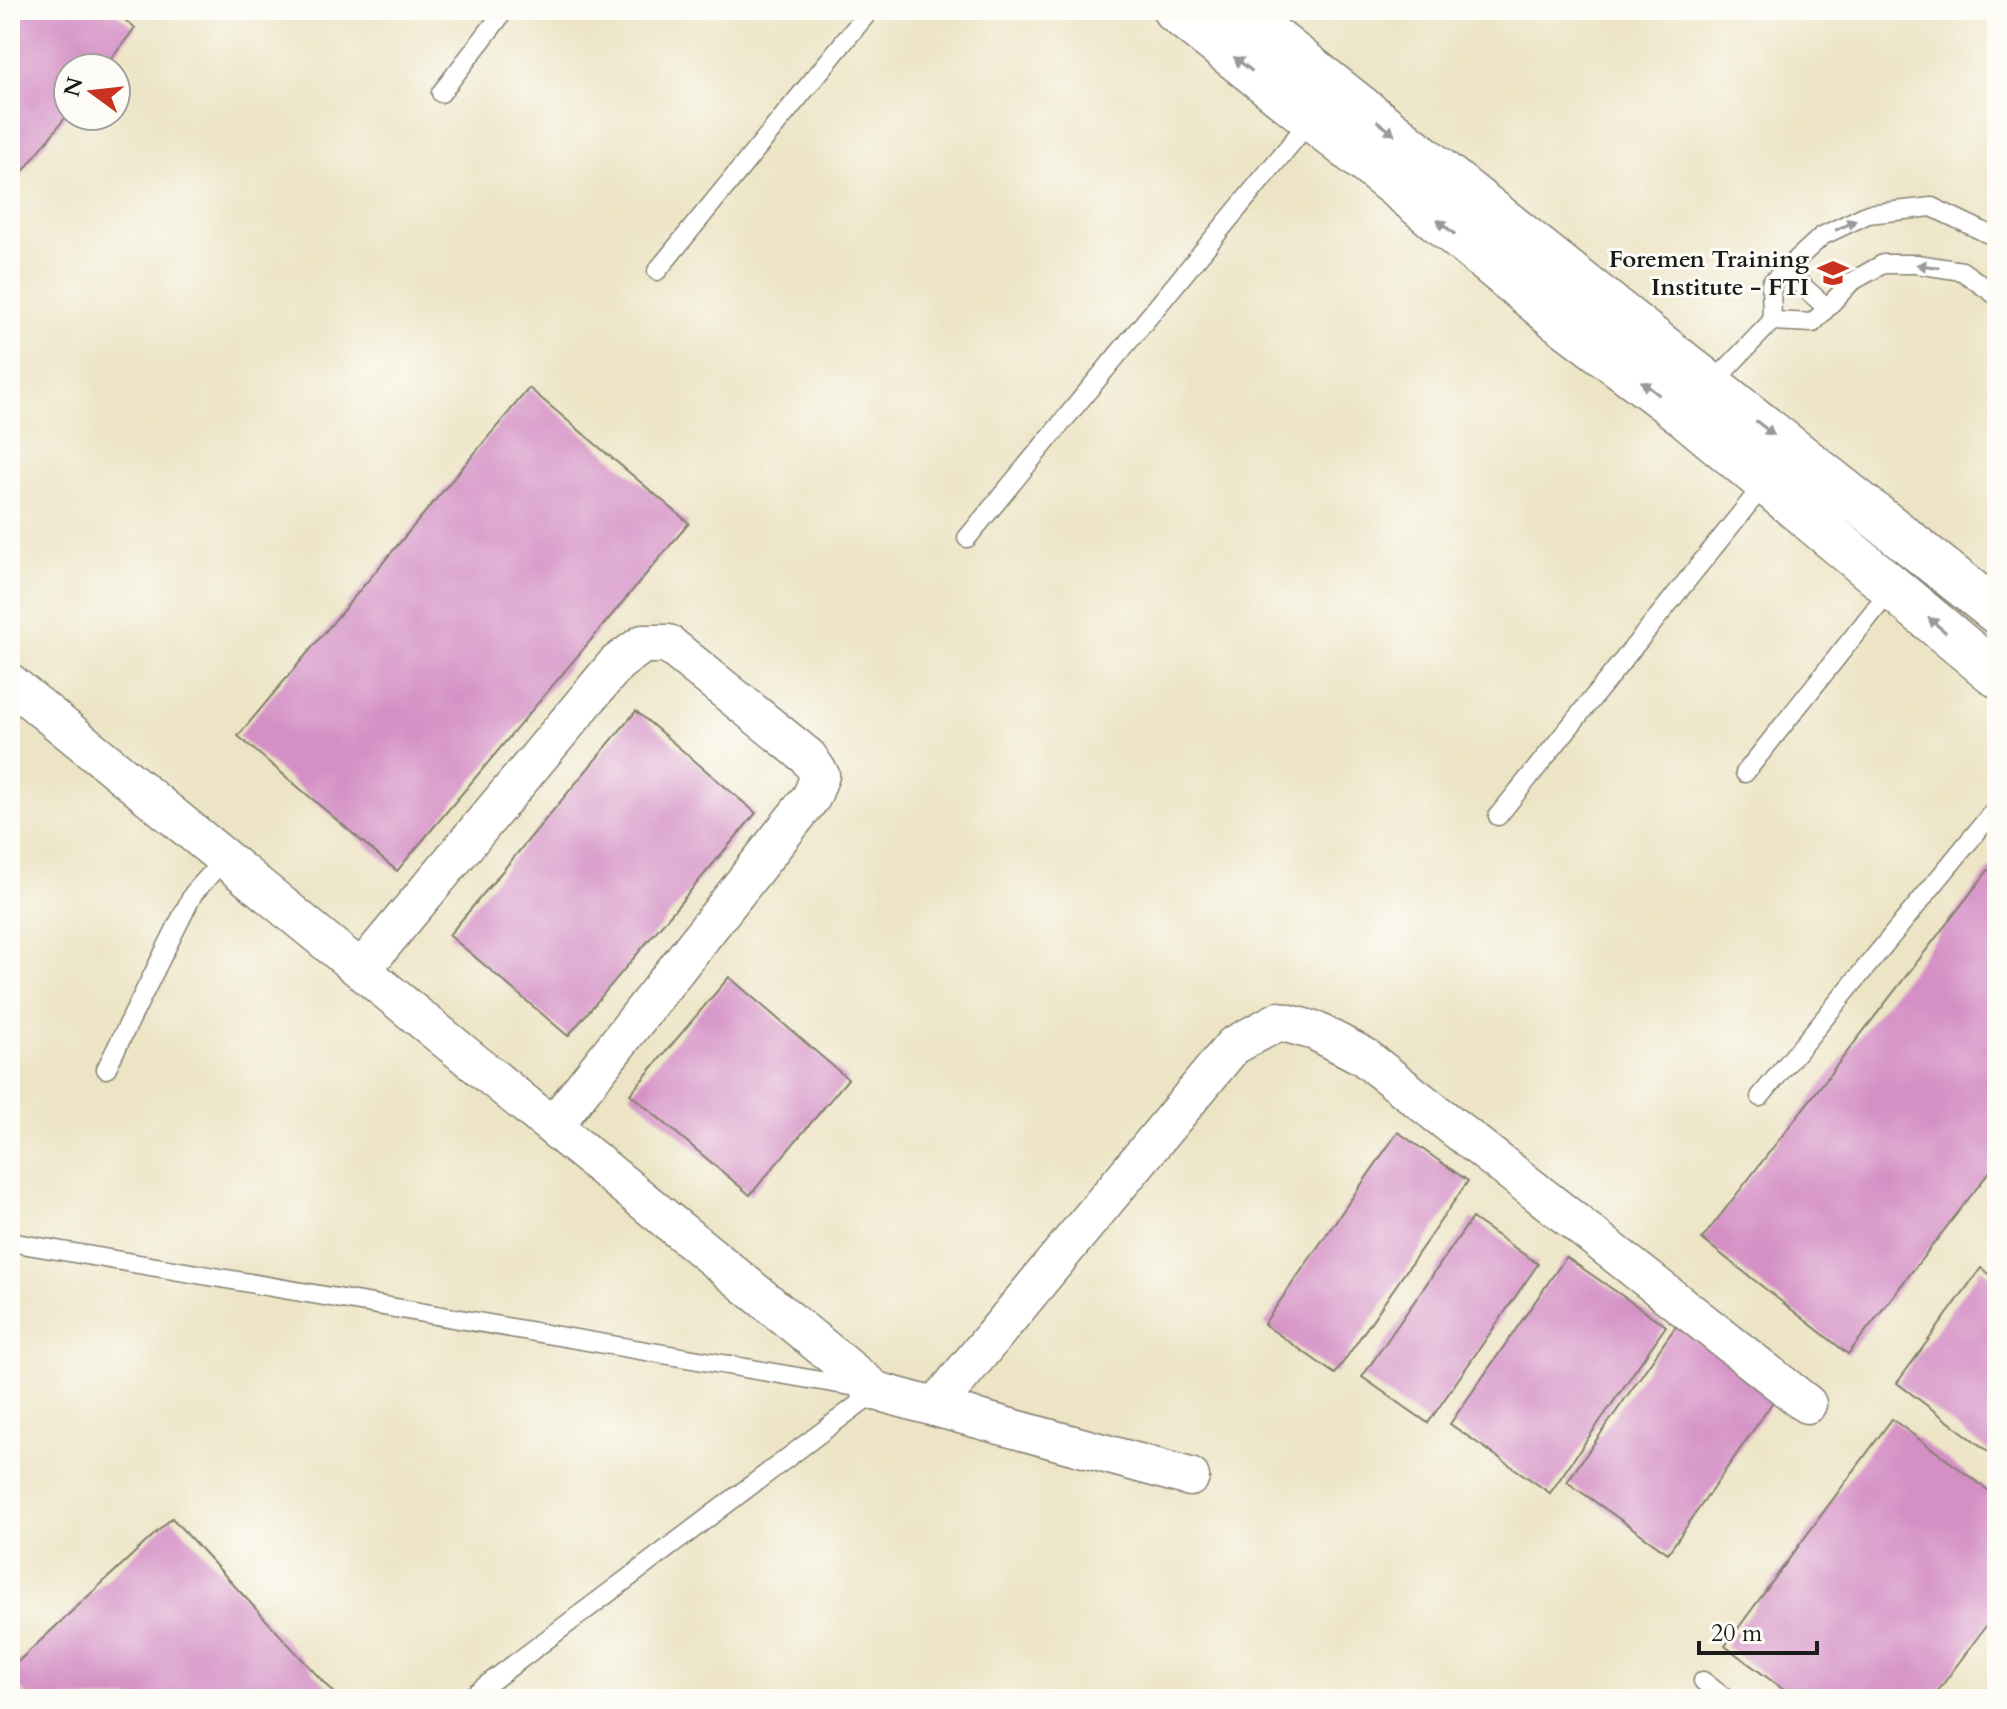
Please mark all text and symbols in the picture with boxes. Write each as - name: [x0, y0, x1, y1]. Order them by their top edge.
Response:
- north arrow: [52, 52, 132, 132]
- one-way arrow: [1233, 57, 1253, 73]
- text: N: [57, 74, 91, 100]
- one-way arrow: [1376, 119, 1396, 136]
- one-way arrow: [1436, 218, 1457, 235]
- one-way arrow: [1834, 218, 1857, 232]
- place label: Foremen Training Institute - FTI: [1609, 243, 1810, 304]
- school or university icon: Foremen Training Institute - FTI: [1816, 256, 1850, 290]
- one-way arrow: [1915, 259, 1940, 272]
- one-way arrow: [1640, 381, 1660, 397]
- one-way arrow: [1755, 420, 1775, 436]
- one-way arrow: [1927, 617, 1947, 634]
- scale bar: [1699, 1605, 1817, 1655]
- text: 20 m: [1711, 1617, 1763, 1650]

